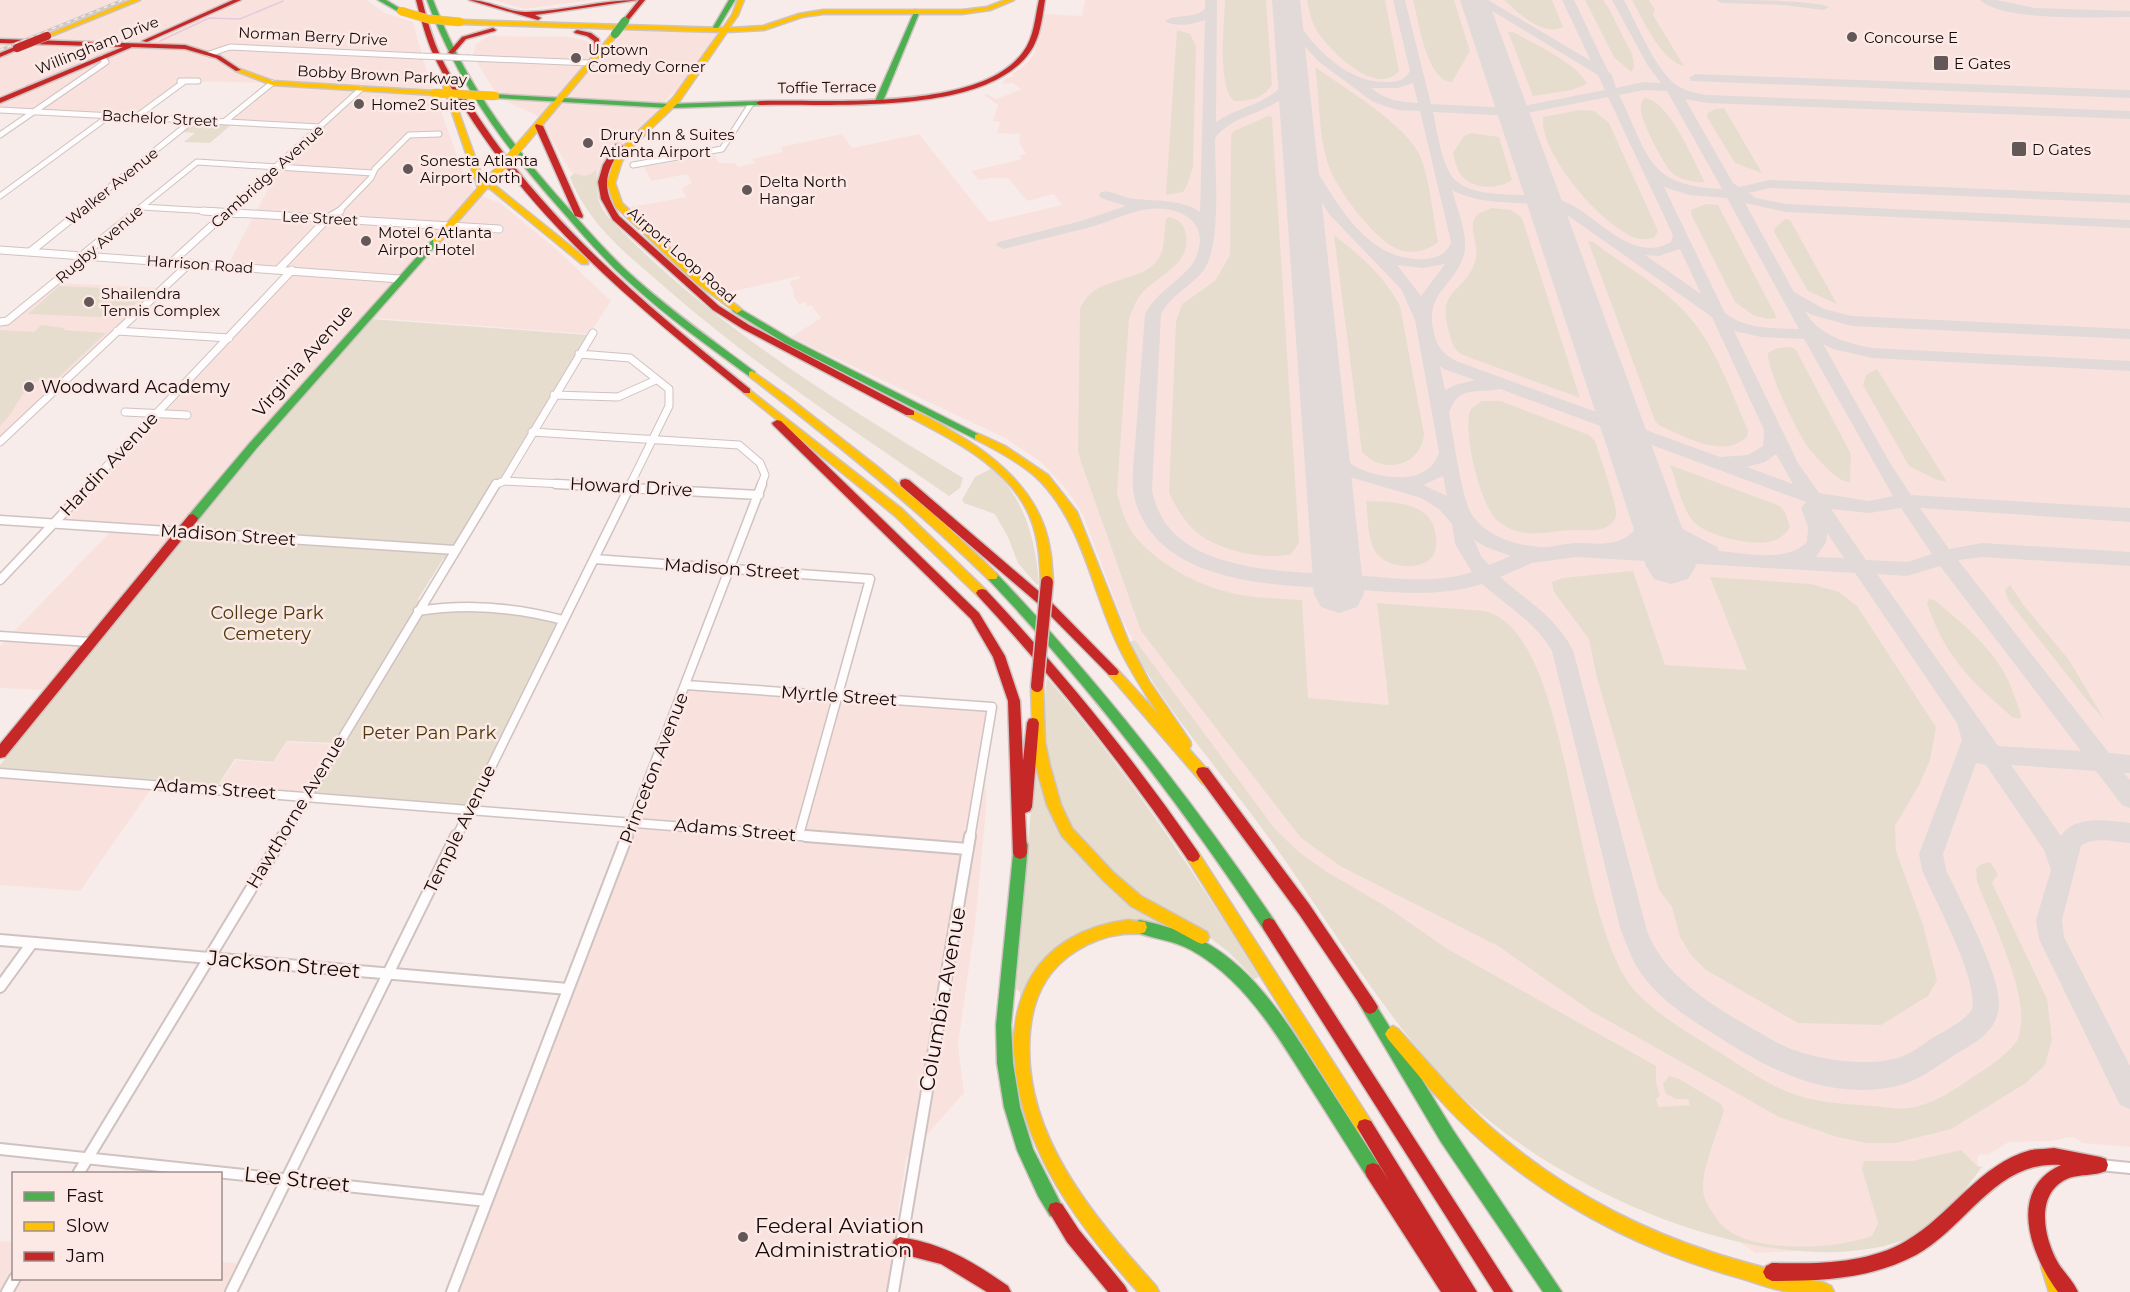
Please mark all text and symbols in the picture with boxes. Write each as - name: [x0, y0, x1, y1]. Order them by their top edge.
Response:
- street label: Willingham Drive: [33, 12, 161, 78]
- street label: Norman Berry Drive: [238, 23, 388, 49]
- place label: Concourse E: [1864, 28, 1958, 47]
- marker: Concourse E: [1845, 30, 1859, 44]
- place label: Uptown Comedy Corner: [588, 40, 706, 76]
- marker: Uptown Comedy Corner: [569, 51, 583, 65]
- marker: E Gates: [1932, 54, 1950, 72]
- place label: E Gates: [1954, 54, 2011, 73]
- street label: Bobby Brown Parkway: [297, 61, 468, 89]
- street label: Toffie Terrace: [777, 77, 877, 97]
- place label: Home2 Suites: [371, 95, 475, 114]
- marker: Home2 Suites: [352, 97, 366, 111]
- street label: Bachelor Street: [101, 105, 219, 131]
- street label: Cambridge Avenue: [207, 120, 327, 232]
- place label: Drury Inn & Suites Atlanta Airport: [600, 125, 735, 161]
- marker: Drury Inn & Suites Atlanta Airport: [581, 136, 595, 150]
- marker: D Gates: [2010, 140, 2028, 158]
- place label: D Gates: [2032, 140, 2091, 159]
- street label: Walker Avenue: [62, 143, 162, 229]
- place label: Sonesta Atlanta Airport North: [420, 151, 538, 187]
- marker: Sonesta Atlanta Airport North: [401, 162, 415, 176]
- place label: Delta North Hangar: [759, 172, 847, 208]
- marker: Delta North Hangar: [740, 183, 754, 197]
- street label: Rugby Avenue: [51, 201, 147, 287]
- street label: Airport Loop Road: [624, 203, 740, 307]
- street label: Lee Street: [281, 207, 359, 229]
- place label: Motel 6 Atlanta Airport Hotel: [378, 223, 492, 259]
- marker: Motel 6 Atlanta Airport Hotel: [359, 234, 373, 248]
- street label: Harrison Road: [146, 251, 254, 277]
- place label: Shailendra Tennis Complex: [101, 284, 220, 320]
- marker: Shailendra Tennis Complex: [82, 295, 96, 309]
- street label: Virginia Avenue: [248, 300, 358, 422]
- place label: Woodward Academy: [41, 376, 230, 398]
- marker: Woodward Academy: [22, 380, 36, 394]
- street label: Hardin Avenue: [55, 407, 163, 521]
- street label: Howard Drive: [569, 473, 693, 501]
- street label: Madison Street: [159, 519, 297, 551]
- street label: Madison Street: [663, 553, 801, 585]
- park label: College Park Cemetery: [210, 602, 324, 645]
- street label: Myrtle Street: [780, 681, 898, 711]
- street label: Princeton Avenue: [615, 689, 693, 847]
- park label: Peter Pan Park: [362, 722, 497, 744]
- street label: Hawthorne Avenue: [242, 731, 350, 892]
- street label: Temple Avenue: [419, 761, 501, 897]
- street label: Adams Street: [153, 774, 277, 804]
- street label: Adams Street: [673, 814, 797, 846]
- street label: Columbia Avenue: [913, 905, 971, 1093]
- street label: Jackson Street: [206, 945, 362, 983]
- street label: Lee Street: [243, 1161, 351, 1197]
- legend: [12, 1172, 222, 1280]
- text: Fast: [66, 1185, 104, 1207]
- place label: Federal Aviation Administration: [755, 1213, 924, 1262]
- text: Slow: [66, 1215, 109, 1237]
- marker: Federal Aviation Administration: [736, 1230, 750, 1244]
- text: Jam: [65, 1245, 105, 1267]

